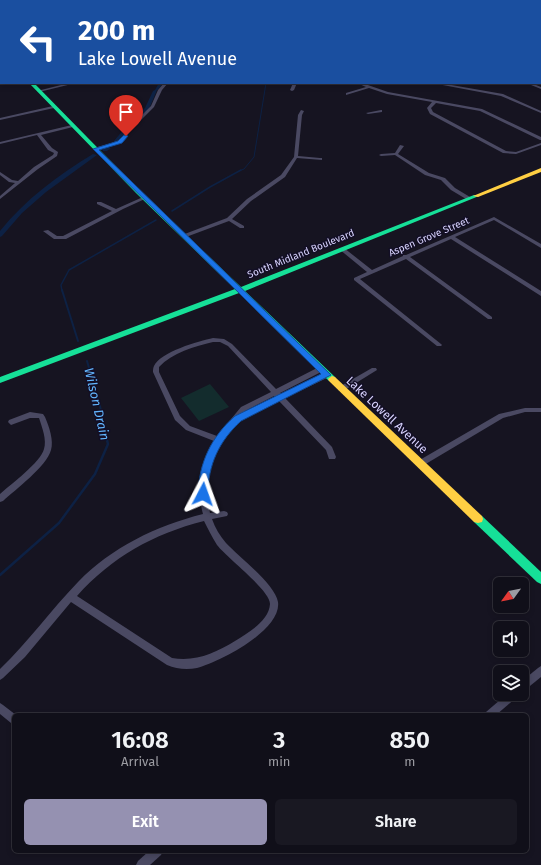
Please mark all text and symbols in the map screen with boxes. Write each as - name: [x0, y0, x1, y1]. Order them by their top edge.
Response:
- text: 200 m: [78, 14, 156, 47]
- icon: left: [12, 16, 64, 68]
- text: Lake Lowell Avenue: [78, 48, 237, 70]
- pin: [109, 95, 143, 136]
- icon: arrive: [115, 101, 137, 123]
- street label: Aspen Grove Street: [387, 215, 471, 259]
- street label: South Midland Boulevard: [246, 227, 356, 281]
- water label: Wilson Drain: [81, 366, 113, 442]
- street label: Lake Lowell Avenue: [343, 374, 431, 456]
- position arrow: [182, 473, 224, 515]
- north arrow: [493, 577, 529, 613]
- map controls: [493, 577, 529, 701]
- button: sound: [493, 621, 529, 657]
- button: layers: [493, 665, 529, 701]
- text: 16:08: [111, 726, 169, 754]
- text: 3: [273, 726, 285, 754]
- text: 850: [390, 726, 430, 754]
- text: Arrival: [121, 754, 159, 769]
- text: min: [268, 754, 290, 769]
- text: m: [404, 754, 415, 769]
- button: Exit: [24, 799, 267, 845]
- button: Share: [275, 799, 517, 845]

